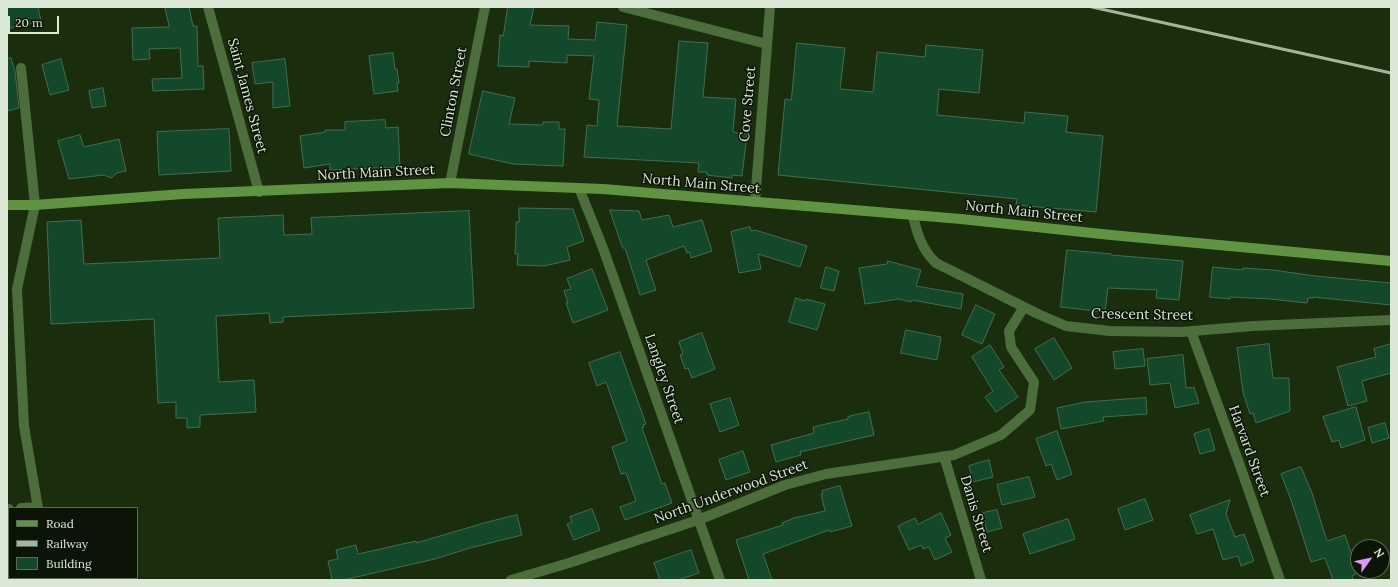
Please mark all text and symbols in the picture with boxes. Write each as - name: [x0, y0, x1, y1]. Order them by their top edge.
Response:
- scale bar: [10, 8, 61, 34]
- text: 20 m: [15, 15, 43, 30]
- street label: Saint James Street: [224, 36, 270, 156]
- street label: Clinton Street: [437, 46, 471, 138]
- street label: Cove Street: [736, 65, 760, 143]
- street label: North Main Street: [317, 162, 435, 184]
- street label: North Main Street: [641, 170, 761, 198]
- street label: North Main Street: [964, 197, 1084, 227]
- street label: Crescent Street: [1091, 306, 1193, 324]
- street label: Langley Street: [641, 332, 687, 426]
- street label: Harvard Street: [1225, 403, 1273, 499]
- street label: North Underwood Street: [652, 456, 810, 528]
- street label: Danis Street: [956, 473, 996, 555]
- legend: [8, 507, 138, 579]
- text: Road: [46, 516, 74, 531]
- text: Railway: [46, 536, 88, 551]
- north arrow: [1350, 539, 1390, 579]
- text: N: [1371, 546, 1387, 560]
- text: Building: [46, 556, 92, 571]

